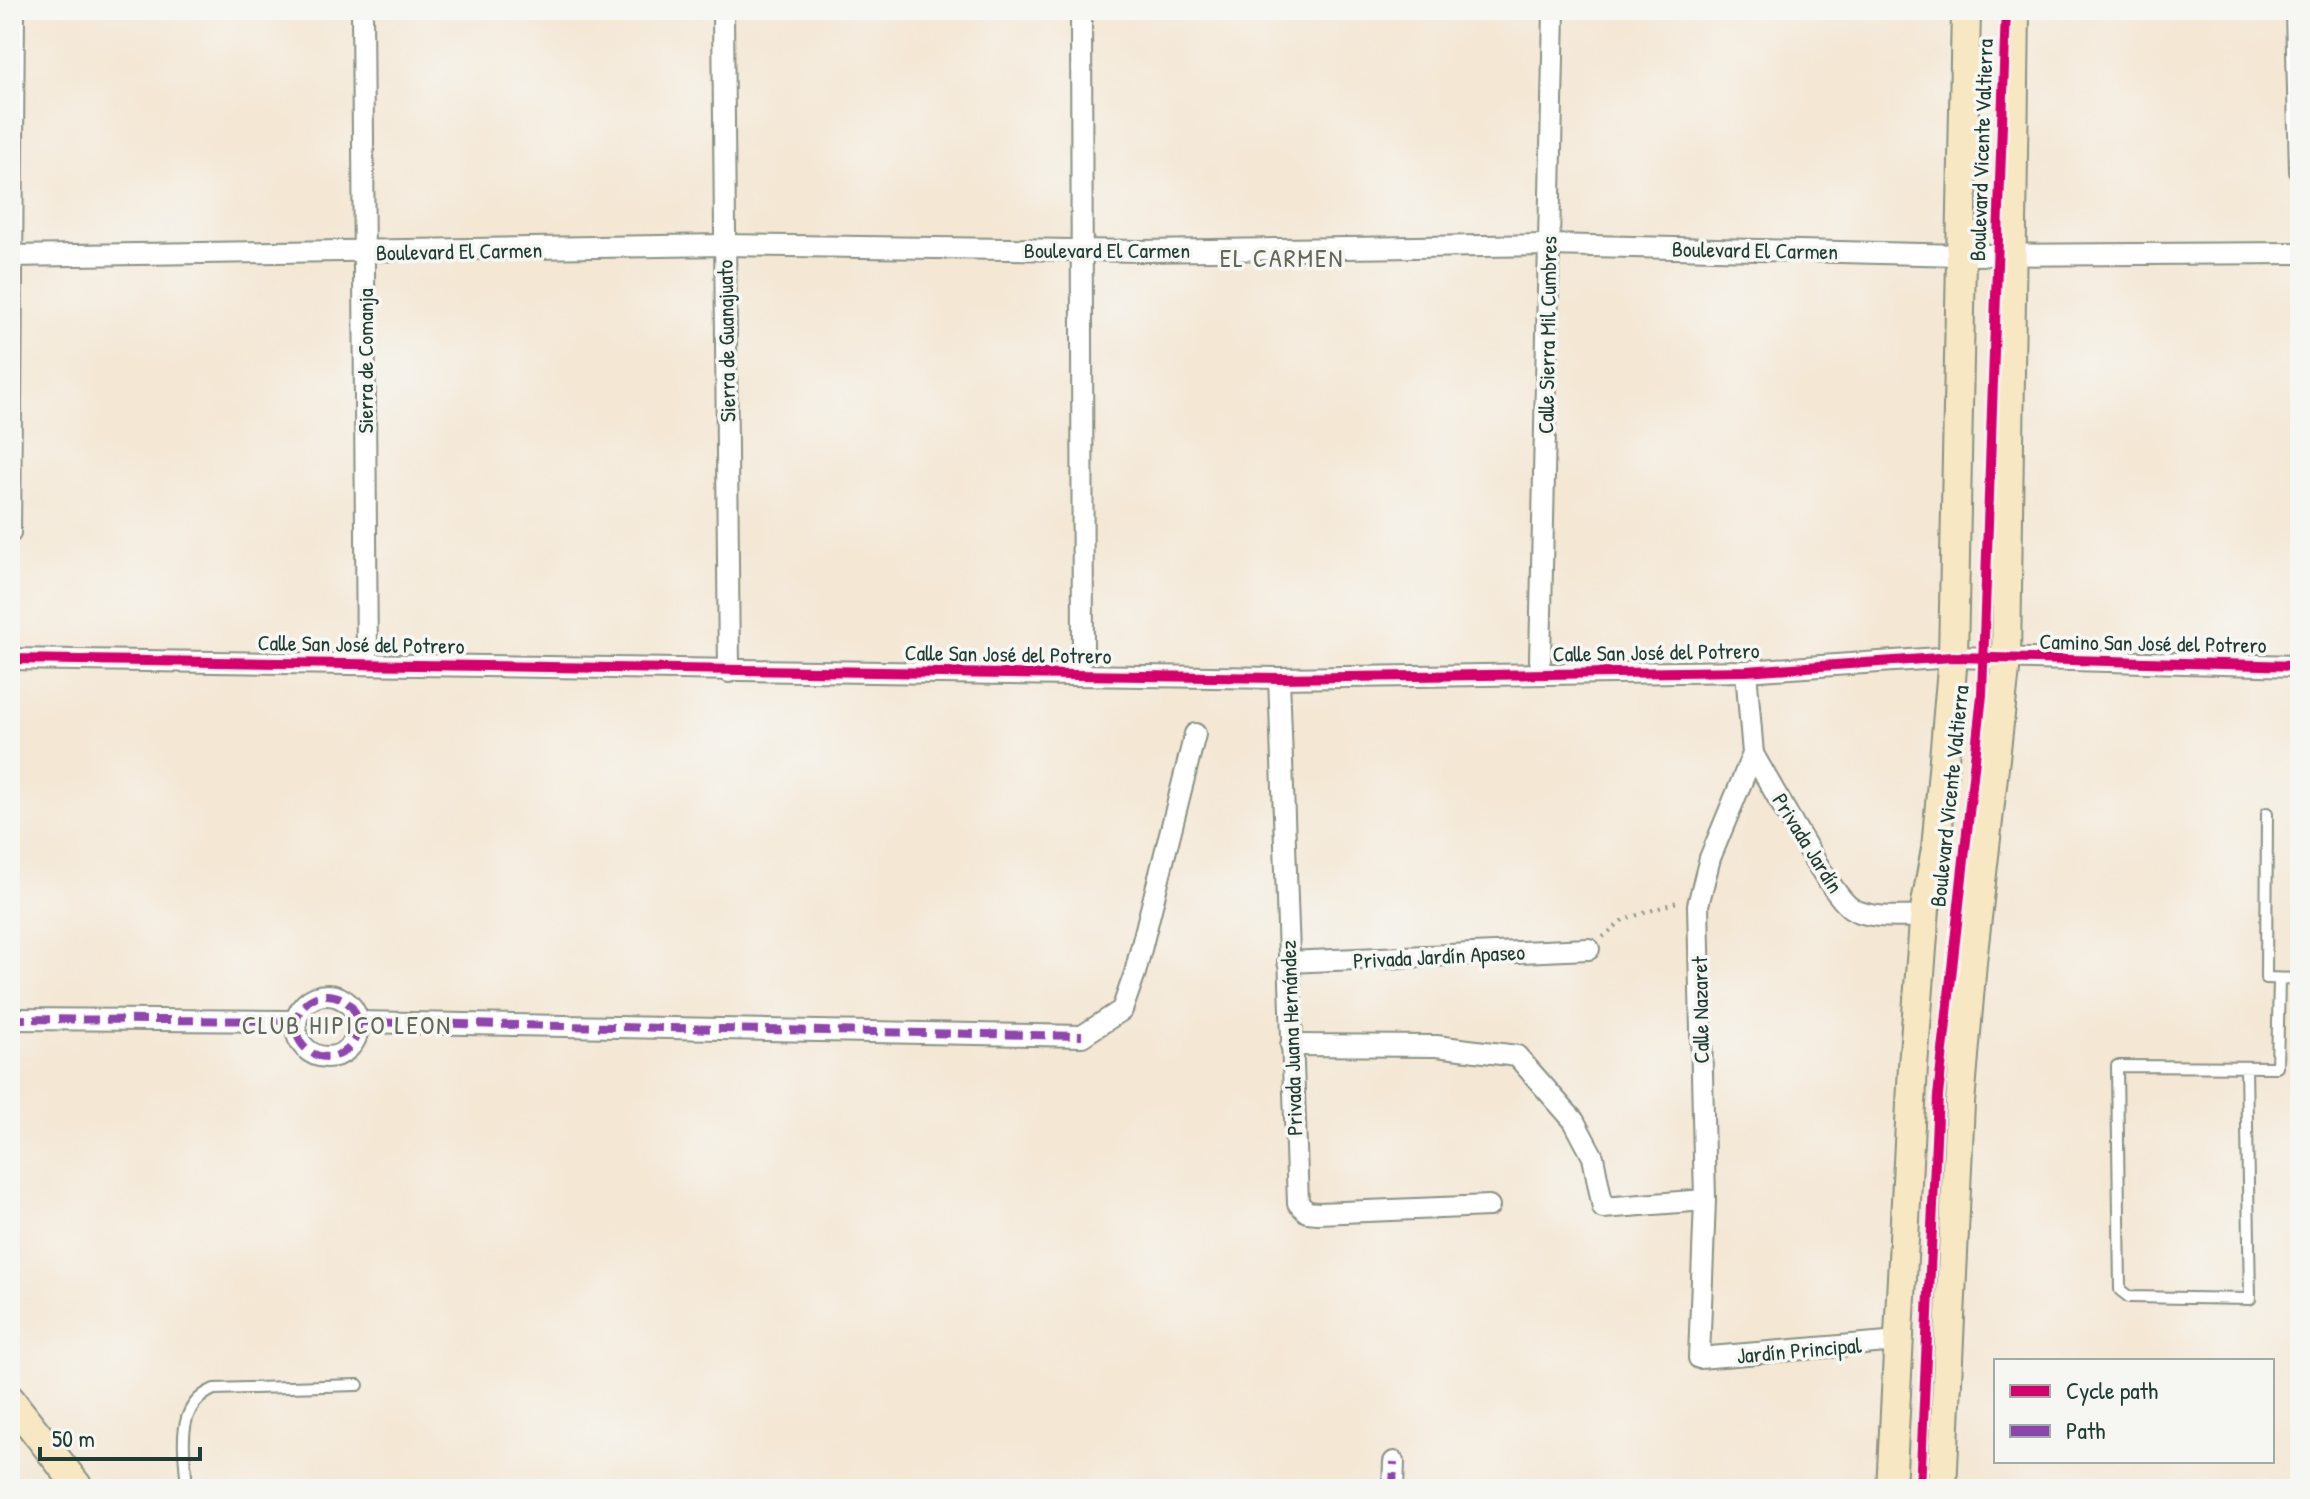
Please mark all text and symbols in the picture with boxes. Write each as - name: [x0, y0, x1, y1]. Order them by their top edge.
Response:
- street label: Boulevard Vicente Valtierra: [1962, 38, 2000, 262]
- street label: Boulevard El Carmen: [1672, 234, 1838, 266]
- street label: Boulevard El Carmen: [376, 235, 542, 267]
- street label: Boulevard El Carmen: [1024, 235, 1190, 265]
- street label: Calle Sierra Mil Cumbres: [1530, 236, 1564, 434]
- district label: EL CARMEN: [1220, 240, 1344, 275]
- street label: Sierra de Guanajuato: [710, 259, 742, 422]
- street label: Sierra de Comanja: [350, 288, 380, 434]
- street label: Camino San José del Potrero: [2039, 626, 2267, 660]
- street label: Calle San José del Potrero: [257, 627, 465, 661]
- street label: Calle San José del Potrero: [1552, 635, 1760, 669]
- street label: Calle San José del Potrero: [904, 637, 1112, 671]
- street label: Boulevard Vicente Valtierra: [1922, 683, 1976, 908]
- street label: Privada Jardín: [1766, 787, 1850, 899]
- street label: Privada Jardín Apaseo: [1352, 937, 1526, 975]
- street label: Privada Juana Hernández: [1273, 940, 1309, 1136]
- street label: Calle Nazaret: [1684, 956, 1716, 1064]
- district label: CLUB HIPICO LEON: [242, 1007, 452, 1042]
- street label: Jardín Principal: [1735, 1330, 1863, 1370]
- legend: [1994, 1359, 2274, 1463]
- text: Cycle path: [2066, 1374, 2158, 1406]
- scale bar: [40, 1411, 200, 1461]
- text: Path: [2066, 1414, 2105, 1446]
- text: 50 m: [52, 1422, 95, 1454]

